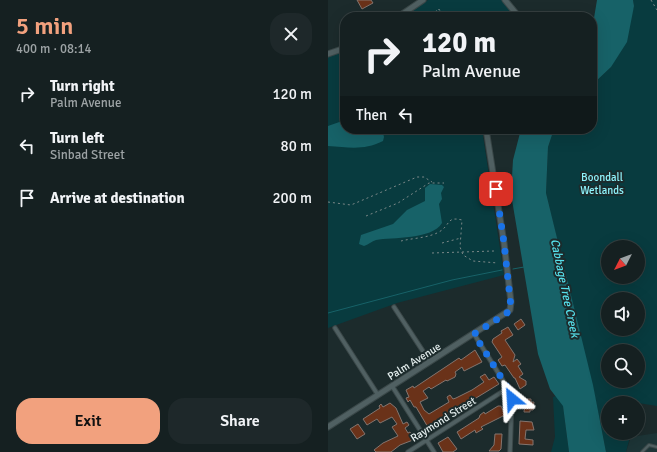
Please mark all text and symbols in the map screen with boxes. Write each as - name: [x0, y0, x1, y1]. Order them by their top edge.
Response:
- text: 5 min: [16, 11, 73, 41]
- button: close: [270, 13, 312, 55]
- text: 120 m: [422, 26, 496, 60]
- icon: right: [356, 28, 408, 80]
- text: 400 m · 08:14: [16, 41, 92, 57]
- text: Palm Avenue: [422, 60, 521, 82]
- text: Turn right: [50, 77, 115, 95]
- icon: right: [16, 83, 38, 105]
- text: 120 m: [272, 85, 312, 103]
- text: Palm Avenue: [50, 95, 121, 111]
- icon: left: [395, 104, 417, 126]
- text: Then: [356, 106, 387, 124]
- text: Turn left: [50, 129, 104, 147]
- icon: left: [16, 135, 38, 157]
- text: 80 m: [281, 137, 312, 155]
- text: Sinbad Street: [50, 147, 125, 163]
- park label: Boondall Wetlands: [580, 171, 624, 197]
- pin: [479, 172, 513, 206]
- icon: arrive: [485, 178, 507, 200]
- icon: arrive: [16, 187, 38, 209]
- text: Arrive at destination: [50, 189, 185, 207]
- text: 200 m: [272, 189, 312, 207]
- water label: Cabbage Tree Creek: [547, 237, 583, 340]
- north arrow: [601, 240, 645, 284]
- map controls: [601, 240, 645, 440]
- button: sound: [601, 292, 645, 336]
- street label: Palm Avenue: [385, 340, 443, 383]
- button: search: [601, 344, 645, 388]
- position arrow: [491, 378, 533, 420]
- street label: Raymond Street: [408, 394, 478, 445]
- button: +: [601, 396, 645, 440]
- button: Exit: [16, 398, 160, 444]
- button: Share: [168, 398, 312, 444]

